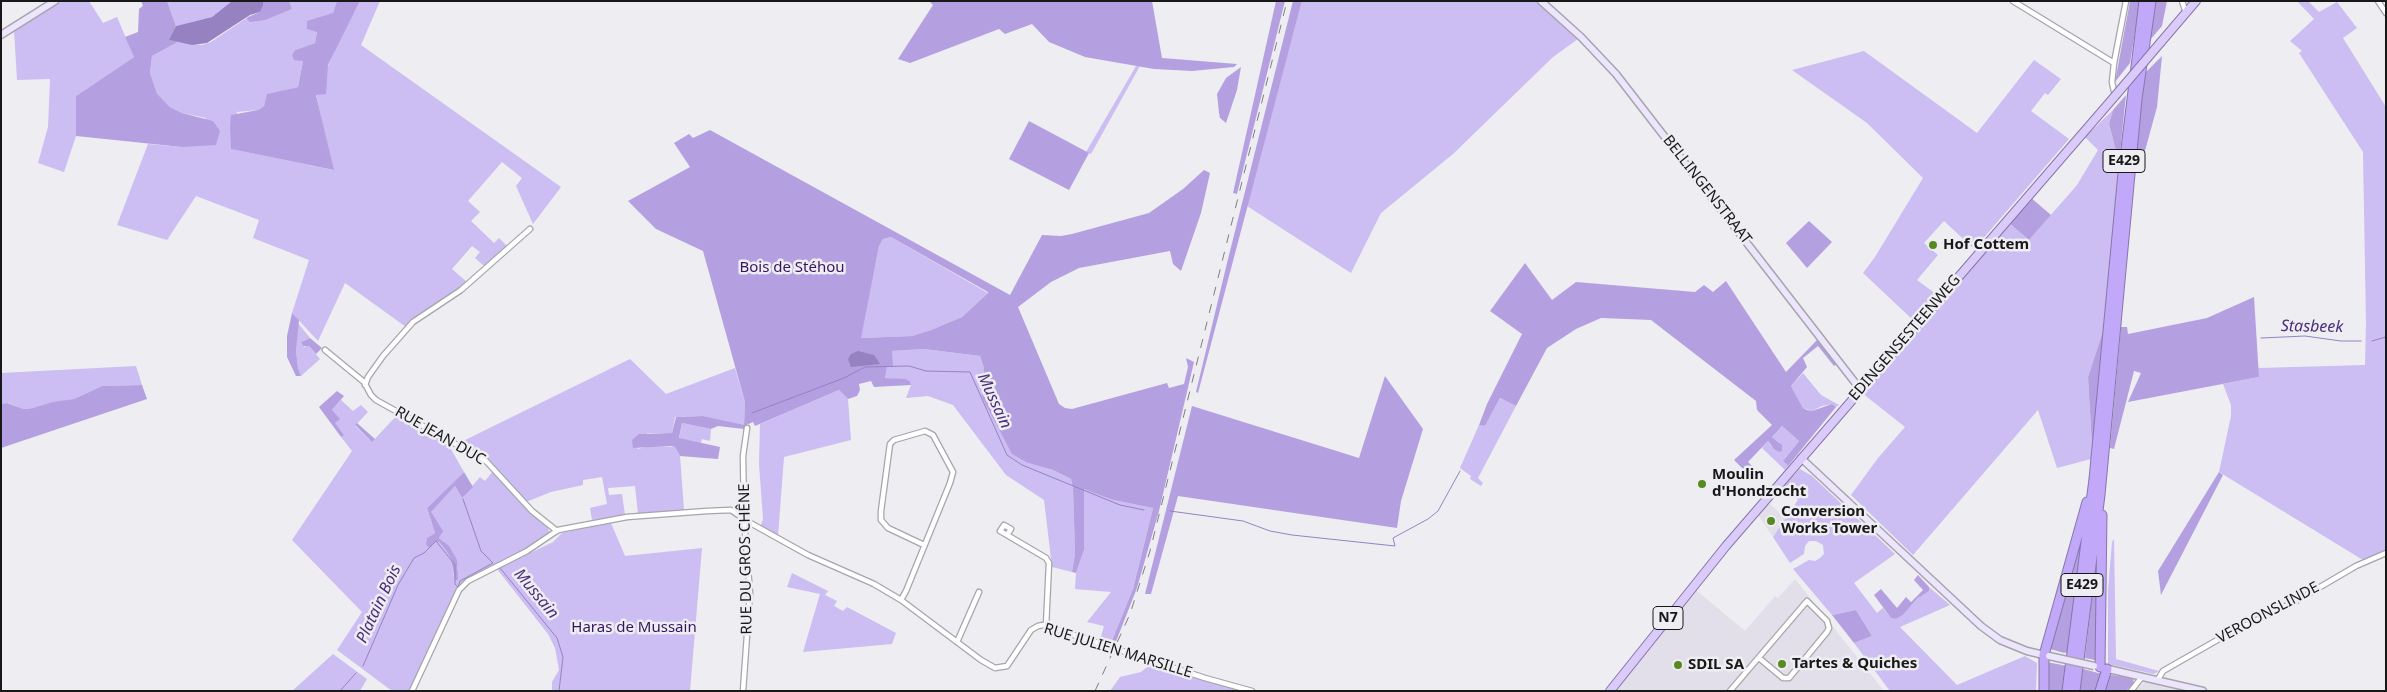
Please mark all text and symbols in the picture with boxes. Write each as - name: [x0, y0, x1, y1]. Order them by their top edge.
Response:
- street label: BELLINGENSTRAAT: [1659, 132, 1755, 248]
- road number: E429: [2103, 150, 2145, 172]
- place label: Hof Cottem: [1943, 236, 2029, 254]
- marker: Hof Cottem: [1927, 239, 1939, 251]
- park label: Bois de Stéhou: [739, 259, 845, 277]
- street label: EDINGENSESTEENWEG: [1845, 271, 1965, 405]
- water label: Stasbeek: [2281, 317, 2343, 337]
- water label: Mussain: [973, 370, 1015, 432]
- street label: RUE JEAN DUC: [392, 403, 488, 469]
- place label: Moulin d'Hondzocht: [1712, 466, 1806, 501]
- marker: Moulin d'Hondzocht: [1696, 478, 1708, 490]
- street label: RUE DU GROS CHÊNE: [736, 483, 756, 635]
- place label: Conversion Works Tower: [1781, 503, 1877, 538]
- marker: Conversion Works Tower: [1765, 515, 1777, 527]
- water label: Platain Bois: [353, 562, 405, 646]
- water label: Mussain: [510, 565, 562, 623]
- road number: E429: [2061, 574, 2103, 596]
- street label: VEROONSLINDE: [2214, 578, 2322, 648]
- road number: N7: [1653, 606, 1683, 630]
- park label: Haras de Mussain: [571, 619, 697, 637]
- street label: RUE JULIEN MARSILLE: [1042, 620, 1194, 682]
- place label: Tartes & Quiches: [1792, 655, 1917, 673]
- place label: SDIL SA: [1688, 656, 1744, 674]
- marker: Tartes & Quiches: [1776, 658, 1788, 670]
- marker: SDIL SA: [1672, 659, 1684, 671]

